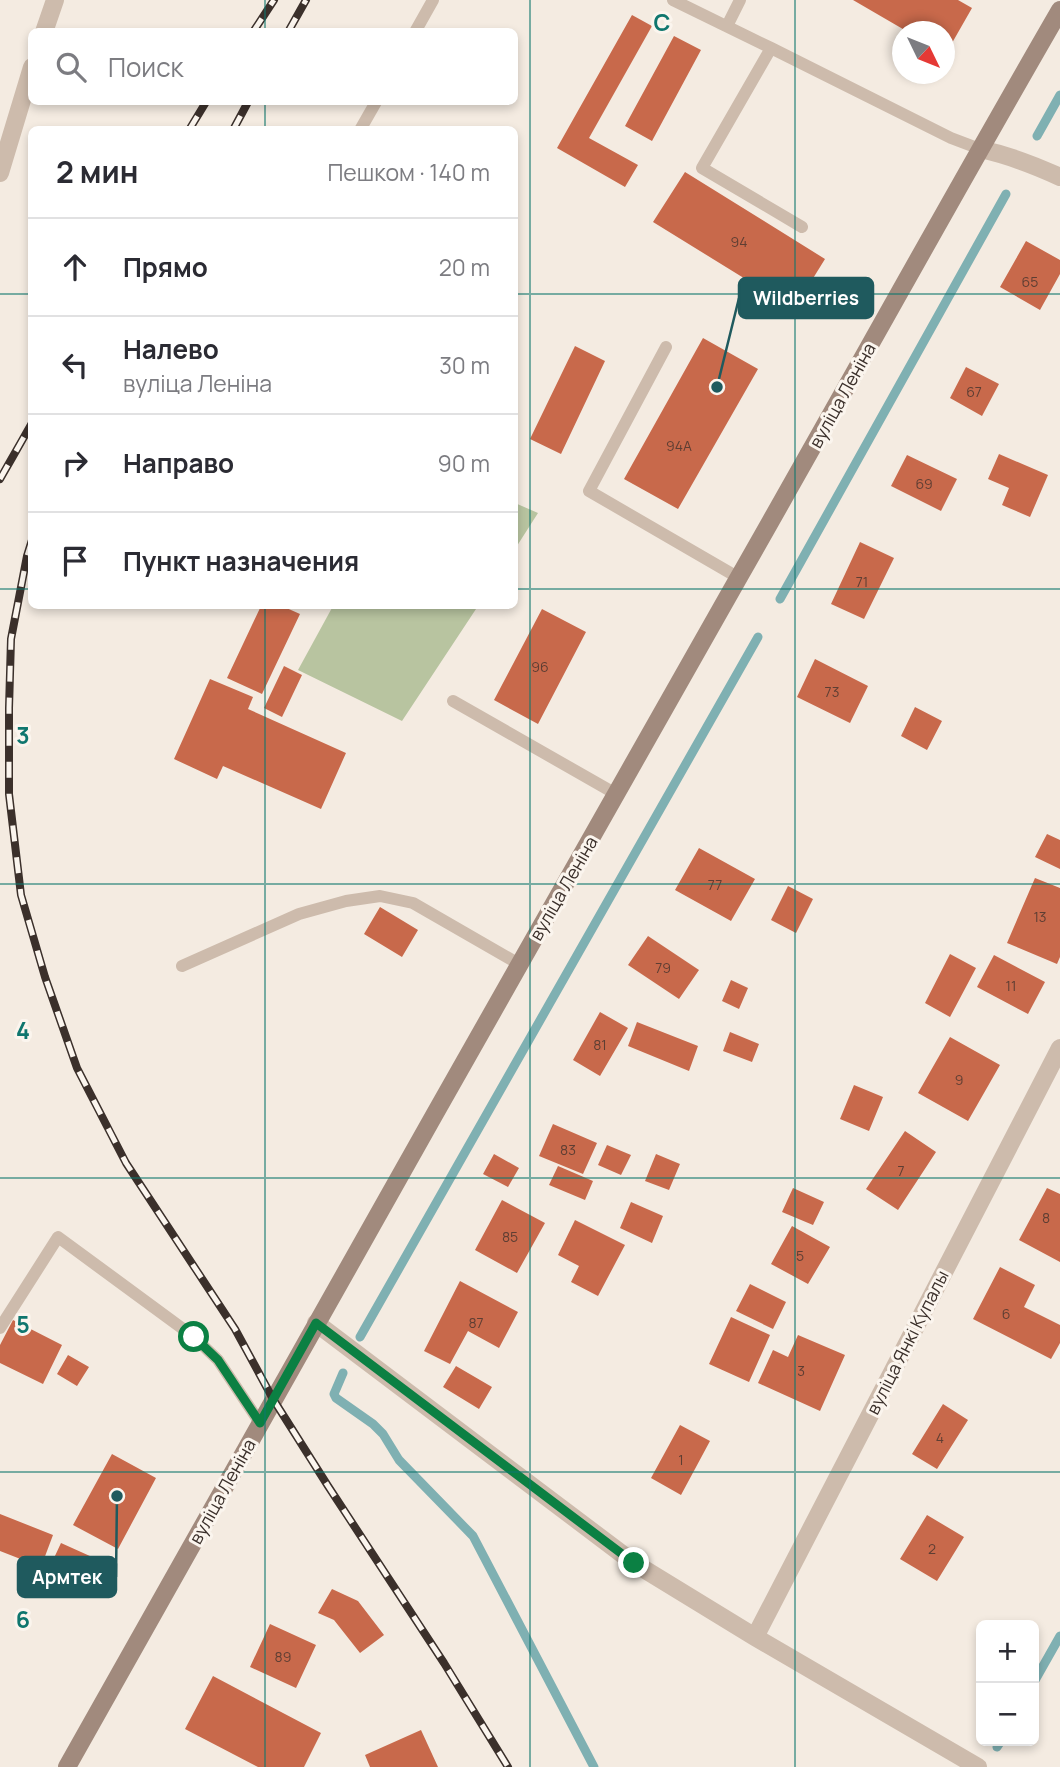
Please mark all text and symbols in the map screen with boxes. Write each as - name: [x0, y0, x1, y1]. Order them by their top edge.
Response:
- text: C: [654, 6, 671, 38]
- north arrow: [892, 21, 955, 84]
- search box: [28, 28, 518, 105]
- icon: search: [52, 48, 90, 86]
- text: Поиск: [108, 49, 183, 85]
- text: 2 мин: [56, 151, 139, 192]
- text: Пешком · 140 m: [327, 156, 490, 188]
- house number: 94: [731, 232, 747, 251]
- icon: ahead: [56, 248, 94, 286]
- text: Прямо: [123, 249, 208, 285]
- text: 20 m: [439, 251, 490, 283]
- house number: 65: [1022, 272, 1038, 291]
- callout: Wildberries: [739, 278, 873, 318]
- text: Wildberries: [753, 285, 859, 311]
- text: Налево: [123, 331, 219, 367]
- street label: вуліца Леніна: [803, 338, 881, 452]
- icon: left: [56, 346, 94, 384]
- text: 30 m: [439, 349, 490, 381]
- text: вуліца Леніна: [123, 367, 272, 399]
- house number: 67: [966, 382, 982, 401]
- house number: 94А: [666, 436, 692, 455]
- icon: right: [56, 444, 94, 482]
- text: Направо: [123, 445, 234, 481]
- text: 90 m: [438, 447, 490, 479]
- house number: 69: [915, 474, 933, 493]
- icon: arrive: [56, 542, 94, 580]
- text: Пункт назначения: [123, 543, 359, 579]
- house number: 71: [856, 572, 868, 591]
- house number: 96: [531, 657, 549, 676]
- house number: 73: [825, 682, 839, 701]
- text: 3: [16, 719, 30, 751]
- street label: вуліца Леніна: [523, 831, 603, 945]
- house number: 77: [708, 875, 722, 894]
- house number: 13: [1033, 907, 1047, 926]
- house number: 79: [655, 958, 671, 977]
- house number: 11: [1006, 976, 1016, 995]
- text: 4: [16, 1014, 30, 1046]
- house number: 81: [593, 1035, 607, 1054]
- house number: 9: [955, 1070, 963, 1089]
- house number: 83: [560, 1140, 576, 1159]
- house number: 7: [897, 1161, 905, 1180]
- house number: 8: [1042, 1208, 1050, 1227]
- house number: 85: [502, 1227, 518, 1246]
- house number: 5: [796, 1246, 804, 1265]
- street label: вуліца Янкі Купалы: [860, 1266, 954, 1418]
- house number: 6: [1002, 1304, 1010, 1323]
- text: 5: [16, 1308, 30, 1340]
- house number: 87: [468, 1313, 484, 1332]
- route start: [178, 1321, 209, 1352]
- house number: 3: [797, 1361, 805, 1380]
- house number: 4: [936, 1428, 944, 1447]
- street label: вуліца Леніна: [183, 1434, 261, 1548]
- house number: 1: [678, 1450, 684, 1469]
- house number: 2: [928, 1539, 936, 1558]
- route end: [618, 1547, 649, 1578]
- callout: Армтек: [18, 1557, 116, 1597]
- text: Армтек: [32, 1564, 103, 1590]
- text: 6: [16, 1603, 30, 1635]
- map controls: [976, 1620, 1039, 1746]
- button: +: [976, 1620, 1039, 1683]
- house number: 89: [275, 1647, 291, 1666]
- button: −: [976, 1683, 1039, 1746]

